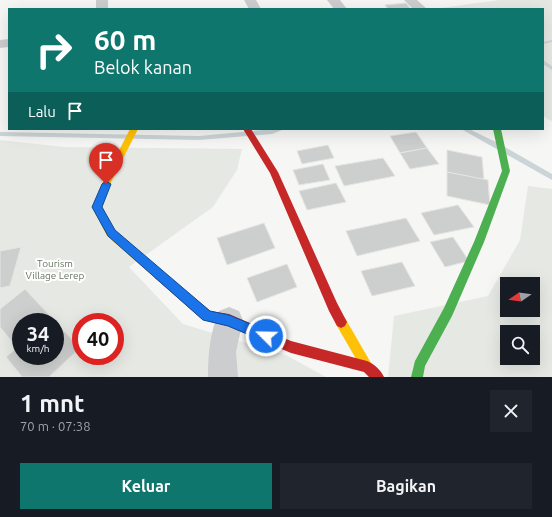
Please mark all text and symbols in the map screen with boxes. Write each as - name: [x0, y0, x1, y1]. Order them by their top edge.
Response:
- icon: right: [28, 24, 80, 76]
- text: 60 m: [94, 24, 156, 55]
- text: Belok kanan: [94, 57, 192, 77]
- icon: arrive: [64, 100, 86, 122]
- text: Lalu: [28, 103, 56, 120]
- pin: [89, 143, 123, 184]
- icon: arrive: [95, 149, 117, 171]
- park label: Tourism Village Lerep: [26, 258, 85, 281]
- north arrow: [500, 277, 540, 317]
- map controls: [500, 277, 540, 365]
- speed limit sign: 40: [72, 313, 124, 365]
- position arrow: [245, 315, 287, 357]
- text: 34: [27, 322, 49, 345]
- button: search: [500, 325, 540, 365]
- text: km/h: [26, 343, 50, 354]
- text: 1 mnt: [20, 390, 84, 417]
- button: close: [490, 390, 532, 432]
- text: 70 m · 07:38: [20, 419, 91, 433]
- button: Keluar: [20, 463, 272, 509]
- button: Bagikan: [280, 463, 532, 509]

